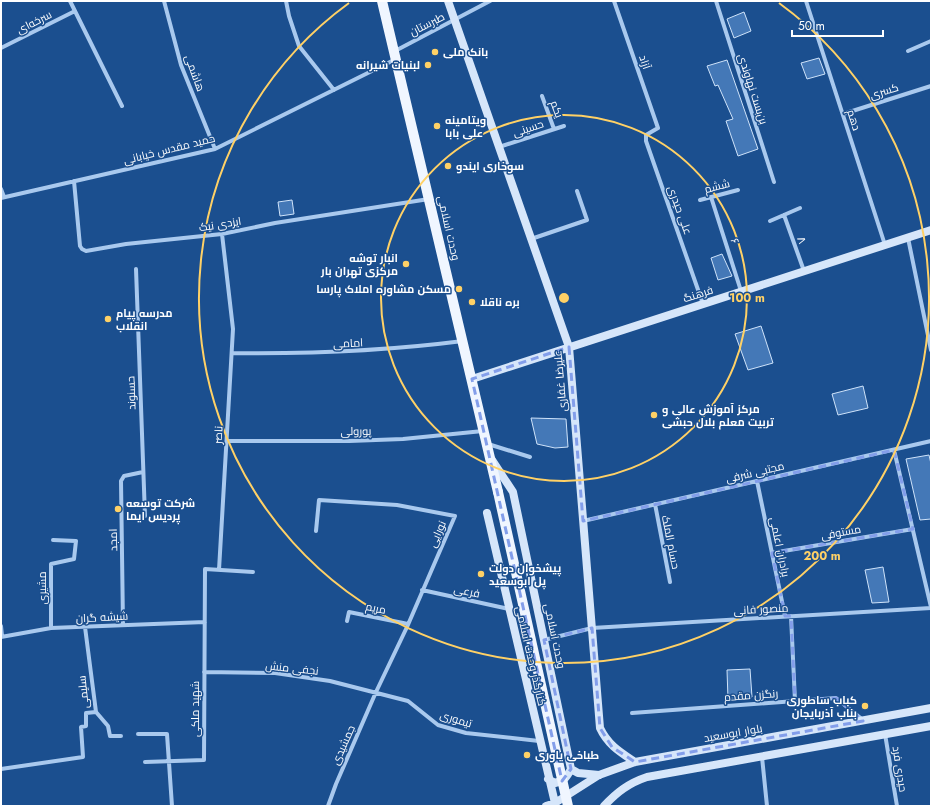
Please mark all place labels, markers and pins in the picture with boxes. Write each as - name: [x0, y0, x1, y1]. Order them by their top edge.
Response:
- place label: بانک ملی: [443, 44, 488, 60]
- marker: بانک ملی: [430, 47, 440, 57]
- place label: لبنیات شیرانه: [356, 57, 420, 73]
- marker: لبنیات شیرانه: [423, 60, 433, 70]
- place label: ویتامینه علی بابا: [445, 112, 486, 141]
- marker: ویتامینه علی بابا: [432, 121, 442, 131]
- place label: سوخاری ایندو: [456, 158, 524, 174]
- marker: سوخاری ایندو: [443, 161, 453, 171]
- place label: انبار توشه مرکزی تهران بار: [320, 250, 398, 279]
- marker: انبار توشه مرکزی تهران بار: [401, 259, 411, 269]
- place label: مسکن مشاوره املاک پارسا: [316, 281, 451, 298]
- marker: مسکن مشاوره املاک پارسا: [454, 284, 464, 294]
- centre of rings: [557, 291, 571, 305]
- place label: بره ناقلا: [480, 294, 520, 310]
- marker: بره ناقلا: [467, 297, 477, 307]
- place label: مدرسه پیام انقلاب: [116, 305, 173, 334]
- marker: مدرسه پیام انقلاب: [103, 314, 113, 324]
- place label: مرکز آموزش عالی و تربیت معلم بلال حبشی: [662, 401, 775, 430]
- marker: مرکز آموزش عالی و تربیت معلم بلال حبشی: [649, 410, 659, 420]
- place label: شرکت توسعه پردیس ایما: [126, 495, 195, 525]
- marker: شرکت توسعه پردیس ایما: [113, 504, 123, 514]
- place label: پیشخوان دولت پل ابوسعید: [489, 560, 561, 590]
- marker: پیشخوان دولت پل ابوسعید: [476, 569, 486, 579]
- place label: کباب ساطوری بناب آذربایجان: [787, 692, 857, 721]
- marker: کباب ساطوری بناب آذربایجان: [860, 701, 870, 711]
- place label: طباخی یاوری: [535, 747, 599, 763]
- marker: طباخی یاوری: [522, 750, 532, 760]

